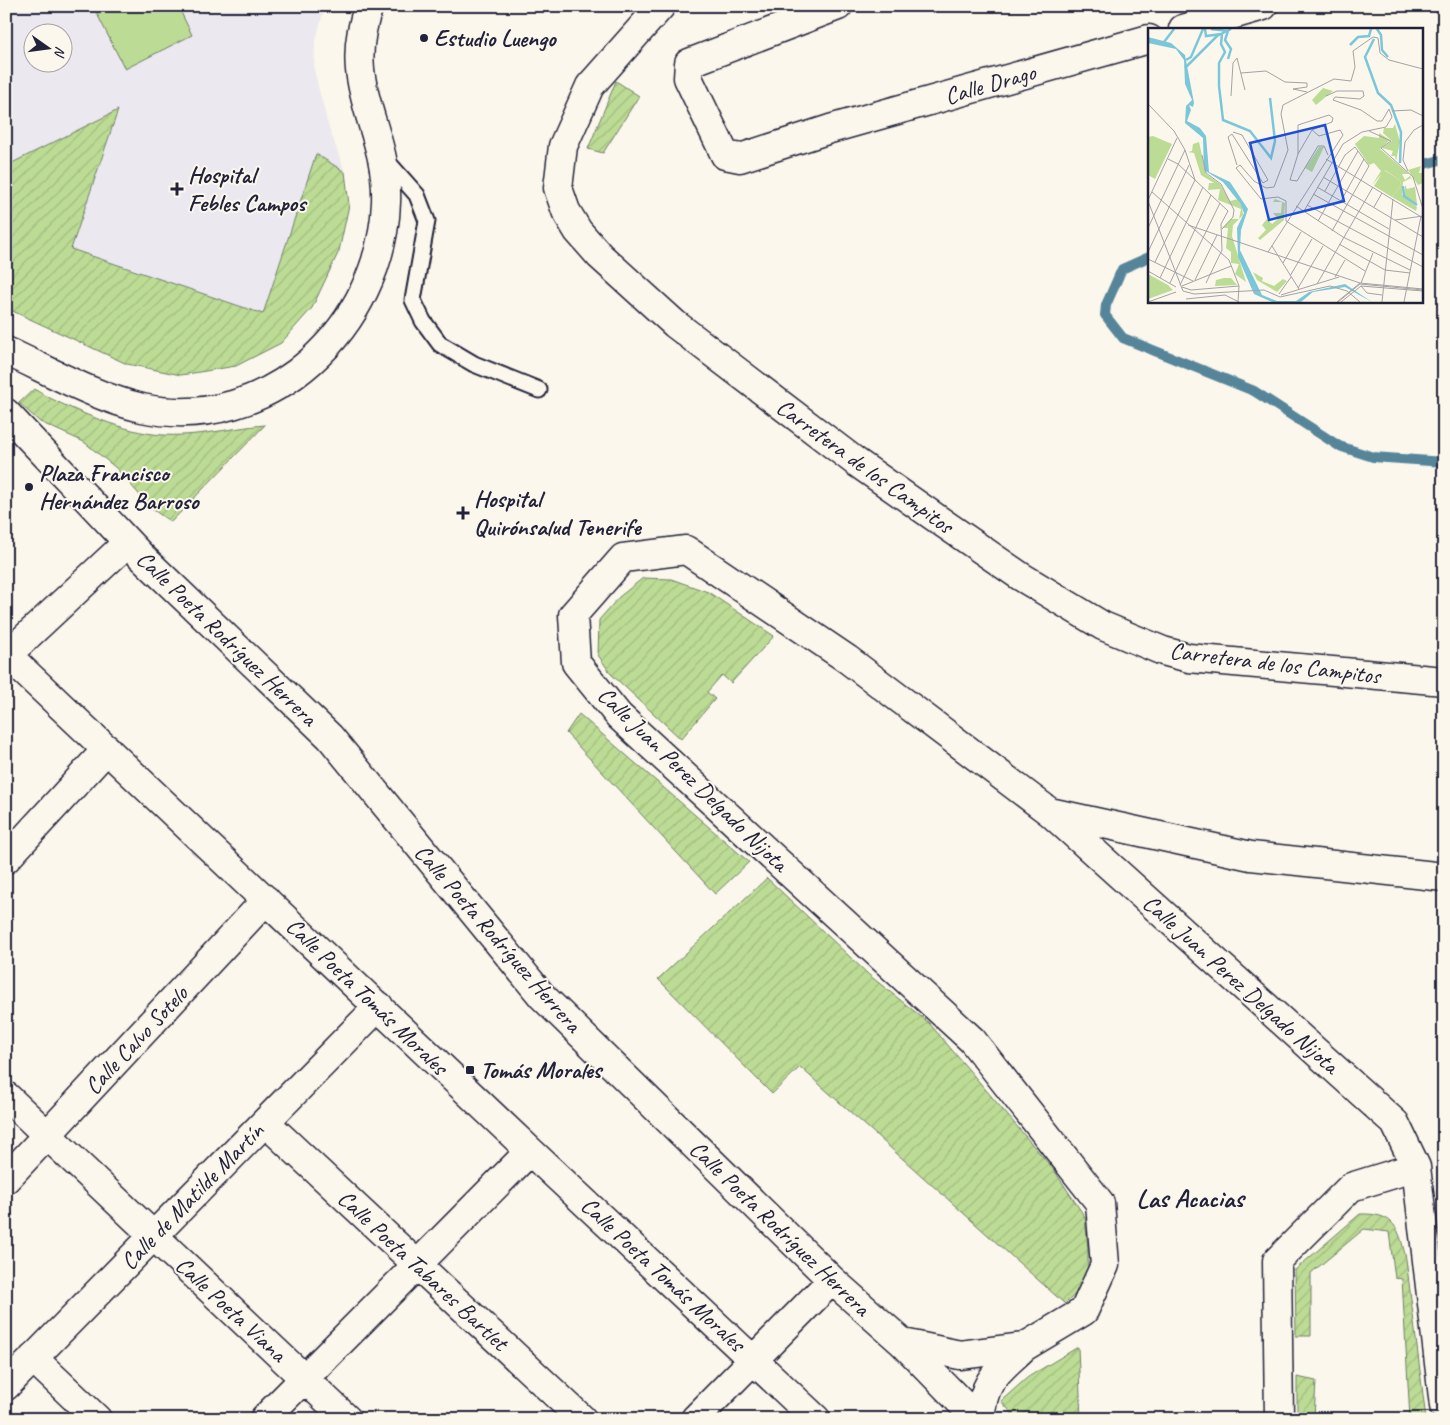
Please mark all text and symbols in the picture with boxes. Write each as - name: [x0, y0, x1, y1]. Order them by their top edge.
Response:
- north arrow: [22, 22, 72, 72]
- place label: Estudio Luengo: [434, 23, 558, 53]
- inset map: [1148, 28, 1422, 302]
- marker: Estudio Luengo: [418, 32, 430, 44]
- text: N: [50, 45, 69, 60]
- street label: Calle Drago: [941, 56, 1040, 111]
- place label: Hospital Febles Campos: [188, 160, 308, 218]
- marker: Hospital Febles Campos: [170, 182, 184, 196]
- street label: Carretera de los Campitos: [771, 392, 961, 541]
- place label: Plaza Francisco Hernández Barroso: [39, 458, 201, 516]
- marker: Plaza Francisco Hernández Barroso: [23, 481, 35, 493]
- place label: Hospital Quirónsalud Tenerife: [474, 484, 642, 542]
- marker: Hospital Quirónsalud Tenerife: [456, 506, 470, 520]
- street label: Calle Poeta Rodríguez Herrera: [130, 544, 325, 733]
- street label: Carretera de los Campitos: [1168, 635, 1384, 691]
- street label: Calle Juan Perez Delgado Nijota: [591, 680, 796, 879]
- street label: Calle Poeta Rodríguez Herrera: [408, 838, 589, 1039]
- street label: Calle Juan Perez Delgado Nijota: [1137, 888, 1347, 1082]
- street label: Calle Poeta Tomás Morales: [280, 911, 456, 1083]
- street label: Calle Calvo Sotelo: [78, 978, 195, 1101]
- place label: Tomás Morales: [480, 1055, 604, 1085]
- marker: Tomás Morales: [464, 1064, 476, 1076]
- street label: Calle de Matilde Martín: [114, 1115, 271, 1276]
- street label: Calle Poeta Rodríguez Herrera: [683, 1134, 878, 1323]
- district label: Las Acacias: [1136, 1182, 1246, 1215]
- street label: Calle Poeta Tabares Bartlet: [331, 1183, 516, 1358]
- street label: Calle Poeta Tomás Morales: [575, 1190, 753, 1360]
- street label: Calle Poeta Viana: [169, 1250, 294, 1369]

